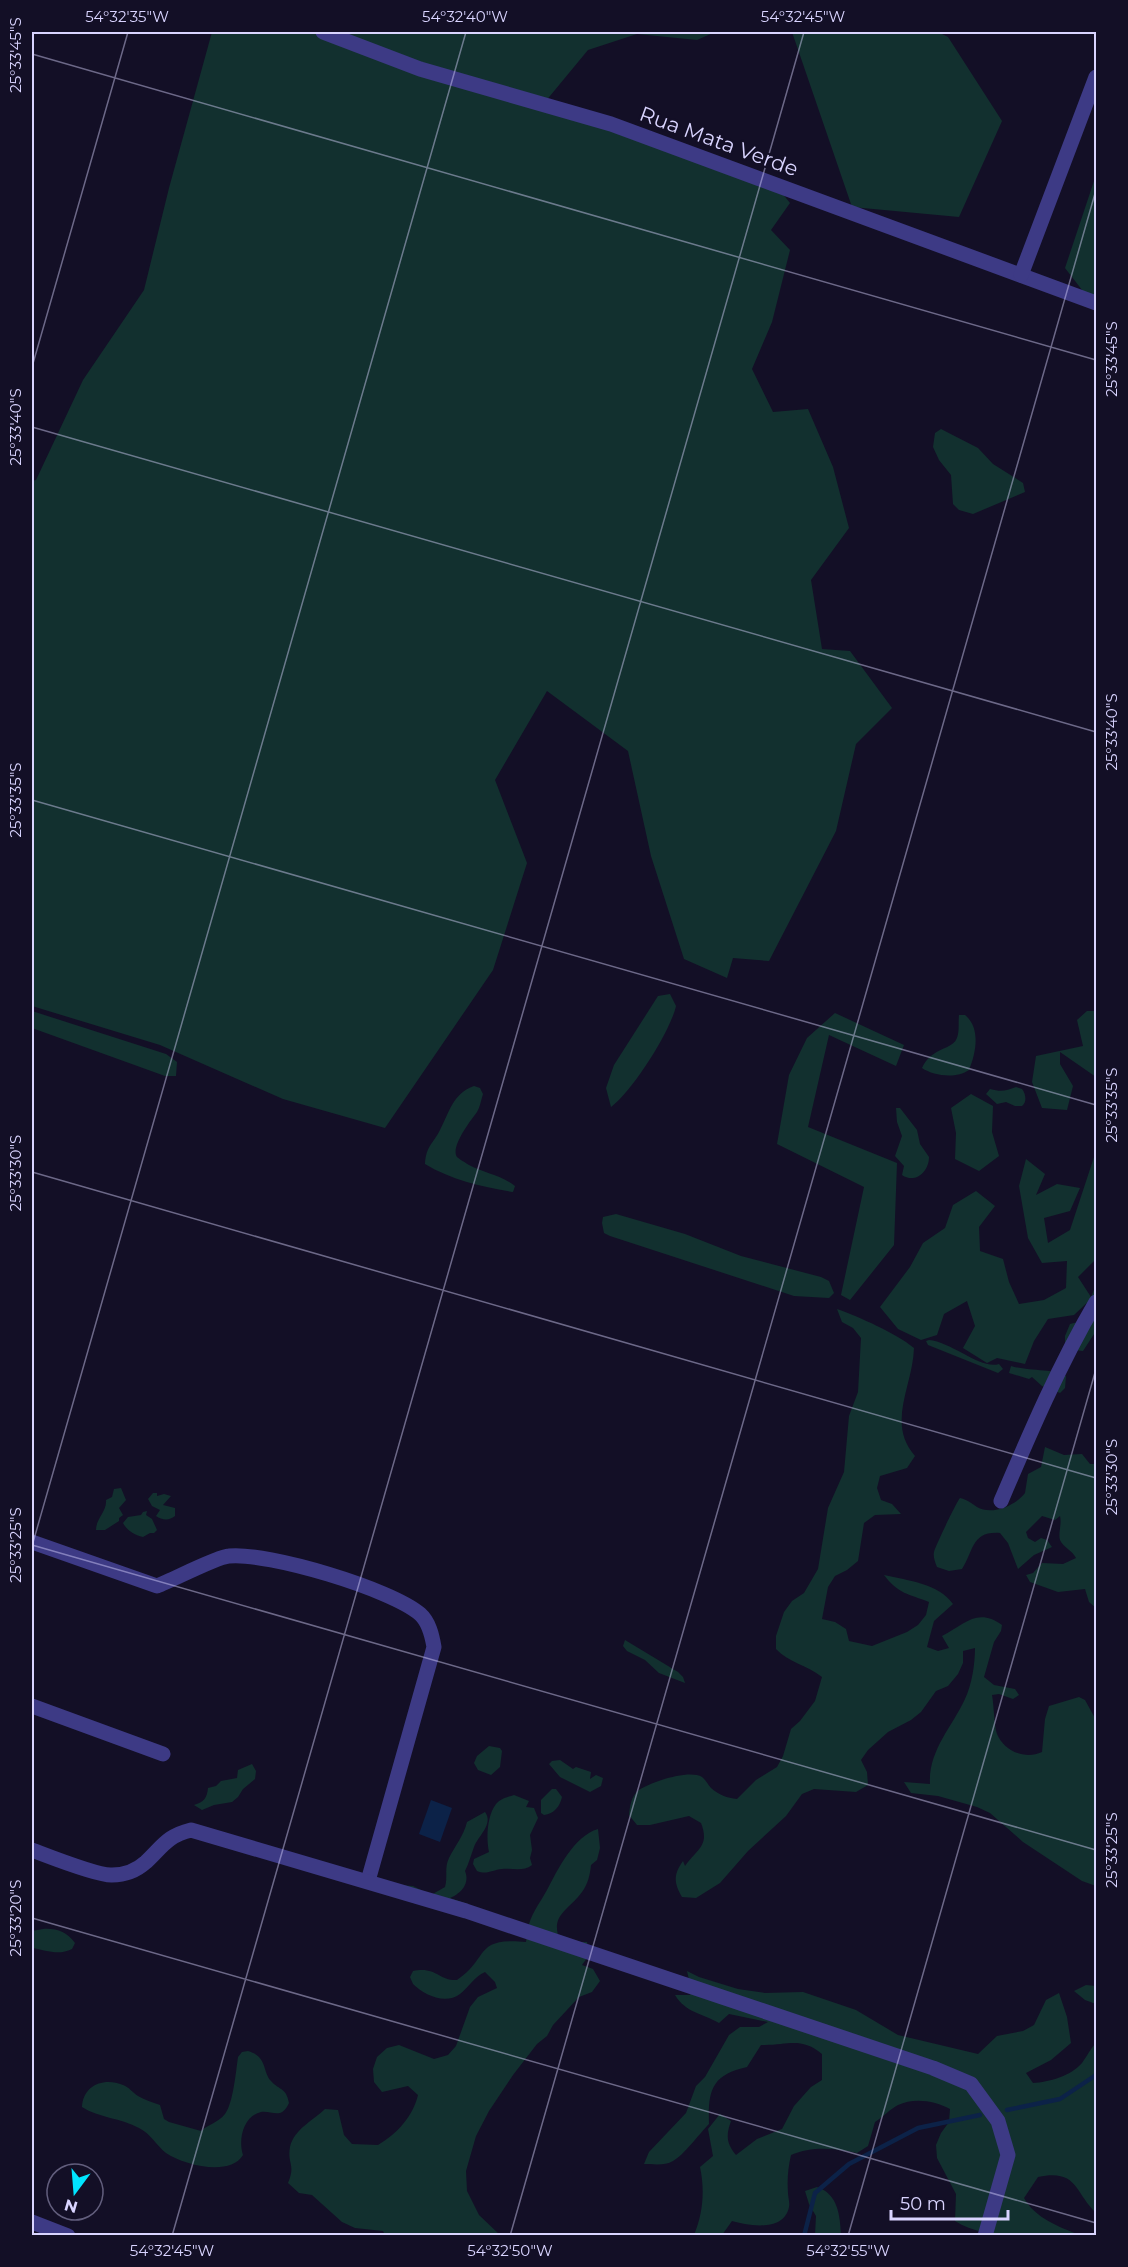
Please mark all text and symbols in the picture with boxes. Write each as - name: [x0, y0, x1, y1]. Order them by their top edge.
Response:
- text: 54°32'35"W: [85, 7, 169, 26]
- text: 54°32'40"W: [422, 7, 508, 26]
- text: 54°32'45"W: [761, 7, 846, 26]
- text: 25°33'45"S: [6, 17, 25, 93]
- street label: Rua Mata Verde: [636, 101, 802, 181]
- text: 25°33'45"S: [1102, 321, 1121, 397]
- text: 25°33'40"S: [6, 388, 25, 466]
- text: 25°33'40"S: [1102, 693, 1121, 771]
- text: 25°33'35"S: [6, 763, 25, 837]
- text: 25°33'35"S: [1102, 1068, 1121, 1142]
- text: 25°33'30"S: [6, 1135, 25, 1211]
- text: 25°33'30"S: [1102, 1439, 1121, 1515]
- text: 25°33'25"S: [6, 1507, 25, 1583]
- text: 25°33'25"S: [1102, 1812, 1121, 1888]
- text: 25°33'20"S: [6, 1880, 25, 1956]
- north arrow: [45, 2162, 105, 2222]
- scale bar: [891, 2183, 1008, 2221]
- text: 50 m: [900, 2193, 946, 2215]
- text: N: [62, 2195, 80, 2217]
- text: 54°32'45"W: [130, 2241, 215, 2260]
- text: 54°32'50"W: [467, 2241, 553, 2260]
- text: 54°32'55"W: [806, 2241, 890, 2260]

